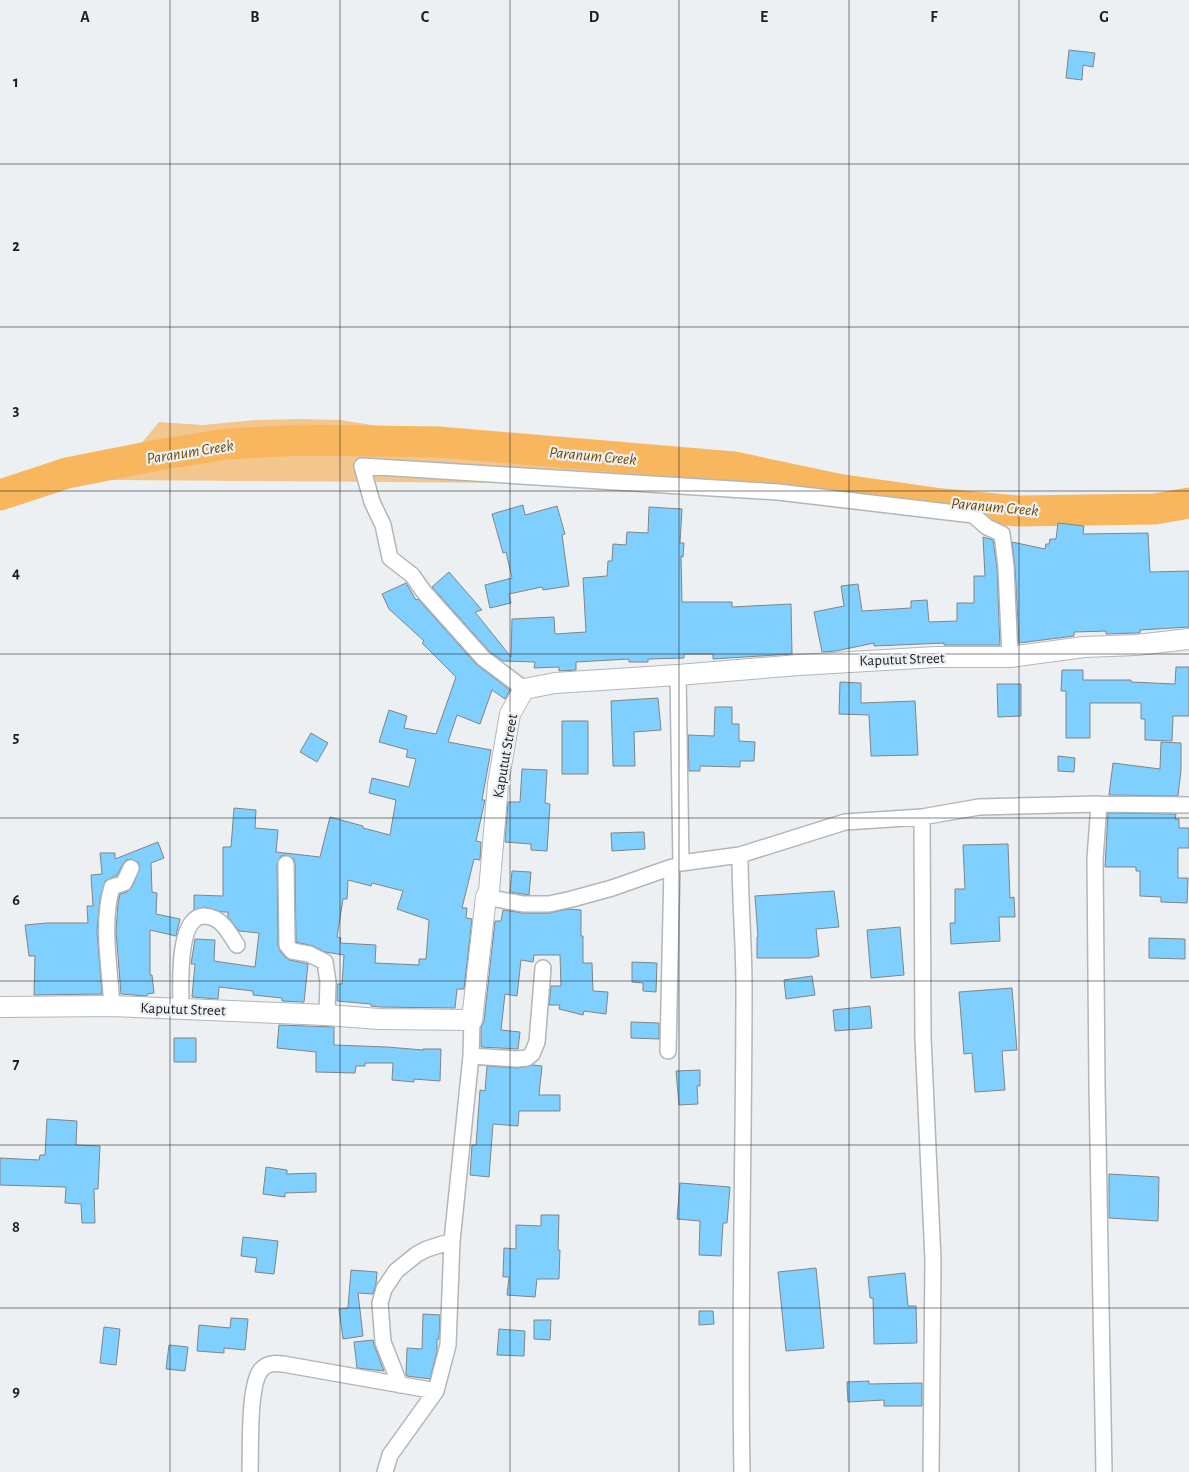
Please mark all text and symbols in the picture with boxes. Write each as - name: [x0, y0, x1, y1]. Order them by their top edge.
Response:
- text: A: [80, 9, 90, 25]
- text: B: [250, 9, 260, 25]
- text: C: [421, 9, 430, 25]
- text: D: [589, 9, 600, 25]
- text: E: [760, 9, 768, 25]
- text: F: [930, 9, 938, 25]
- text: G: [1099, 9, 1109, 25]
- text: 1: [13, 74, 19, 90]
- text: 2: [12, 238, 20, 254]
- text: 3: [13, 402, 20, 418]
- water label: Paranum Creek: [146, 437, 235, 467]
- water label: Paranum Creek: [549, 444, 637, 468]
- water label: Paranum Creek: [951, 495, 1039, 519]
- text: 4: [12, 565, 20, 581]
- street label: Kaputut Street: [859, 651, 945, 668]
- street label: Kaputut Street: [491, 713, 520, 799]
- text: 5: [13, 729, 20, 745]
- text: 6: [12, 892, 20, 908]
- street label: Kaputut Street: [140, 1001, 226, 1018]
- text: 7: [13, 1056, 20, 1072]
- text: 8: [12, 1219, 20, 1235]
- text: 9: [12, 1383, 20, 1399]

